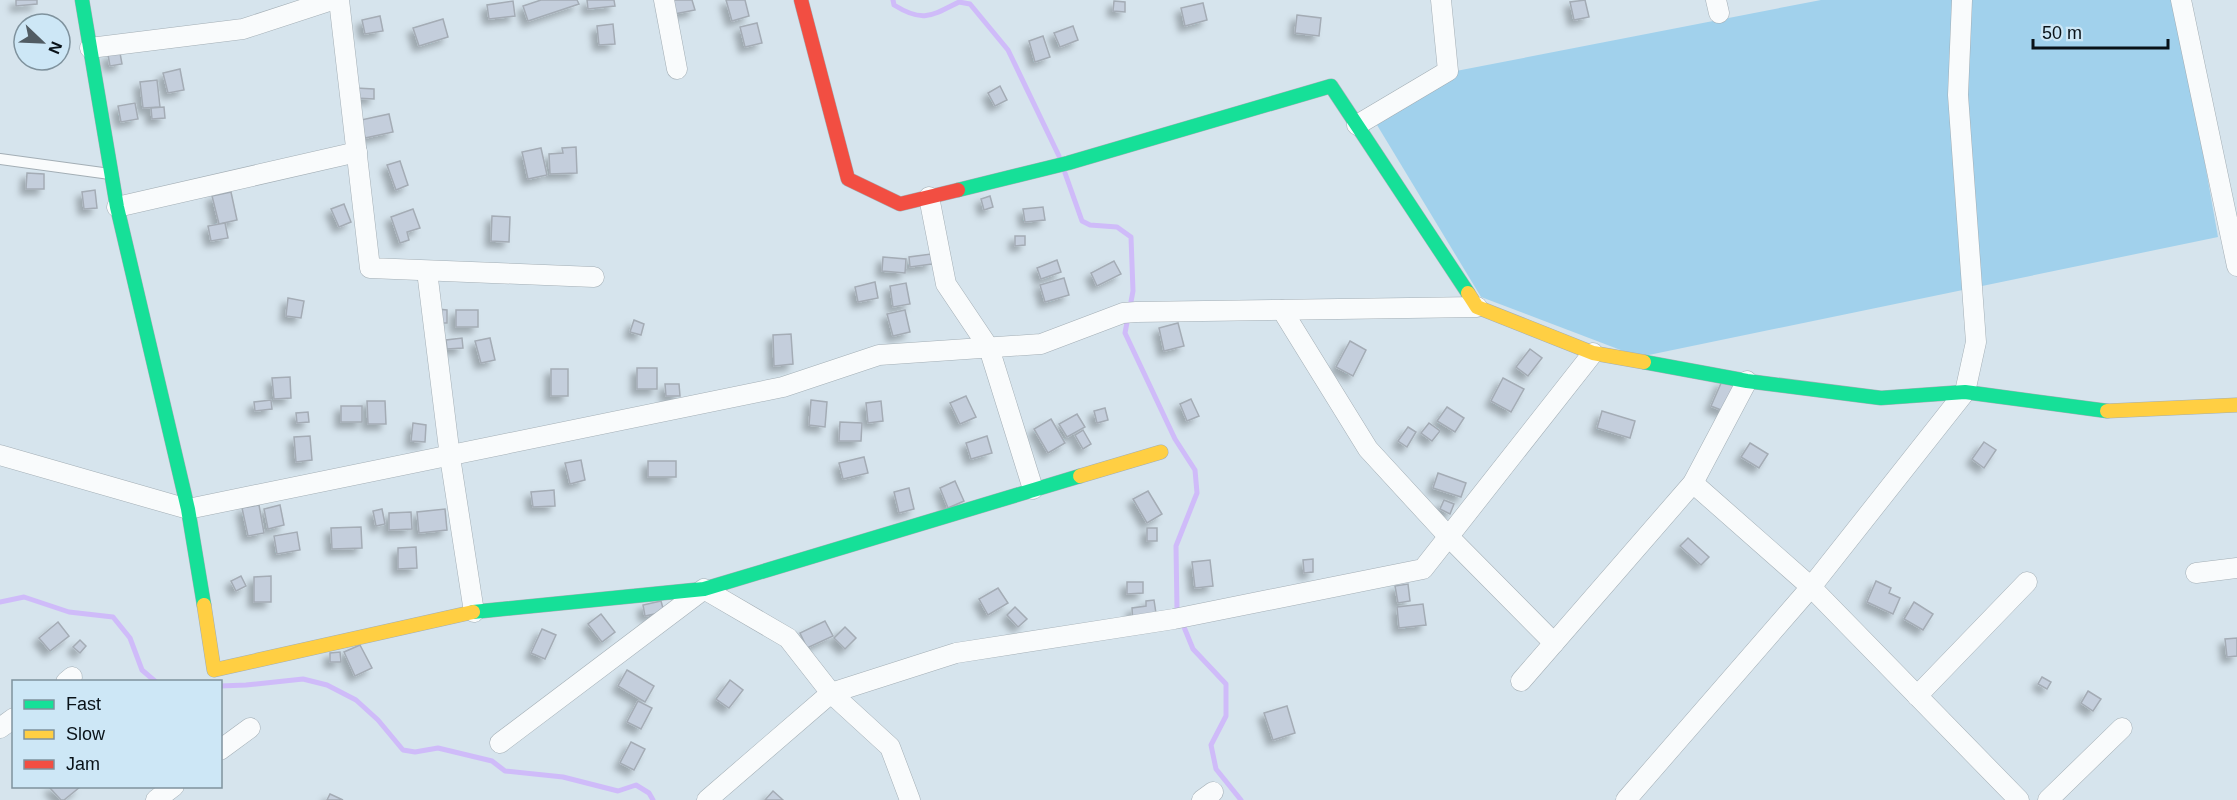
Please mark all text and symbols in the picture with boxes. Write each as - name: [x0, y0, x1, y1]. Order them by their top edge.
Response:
- north arrow: [12, 12, 72, 72]
- scale bar: [2033, 12, 2168, 50]
- text: 50 m: [2042, 23, 2082, 43]
- text: N: [45, 39, 65, 56]
- legend: [12, 680, 222, 788]
- text: Fast: [66, 694, 101, 714]
- text: Slow: [66, 724, 106, 744]
- text: Jam: [66, 754, 100, 774]

